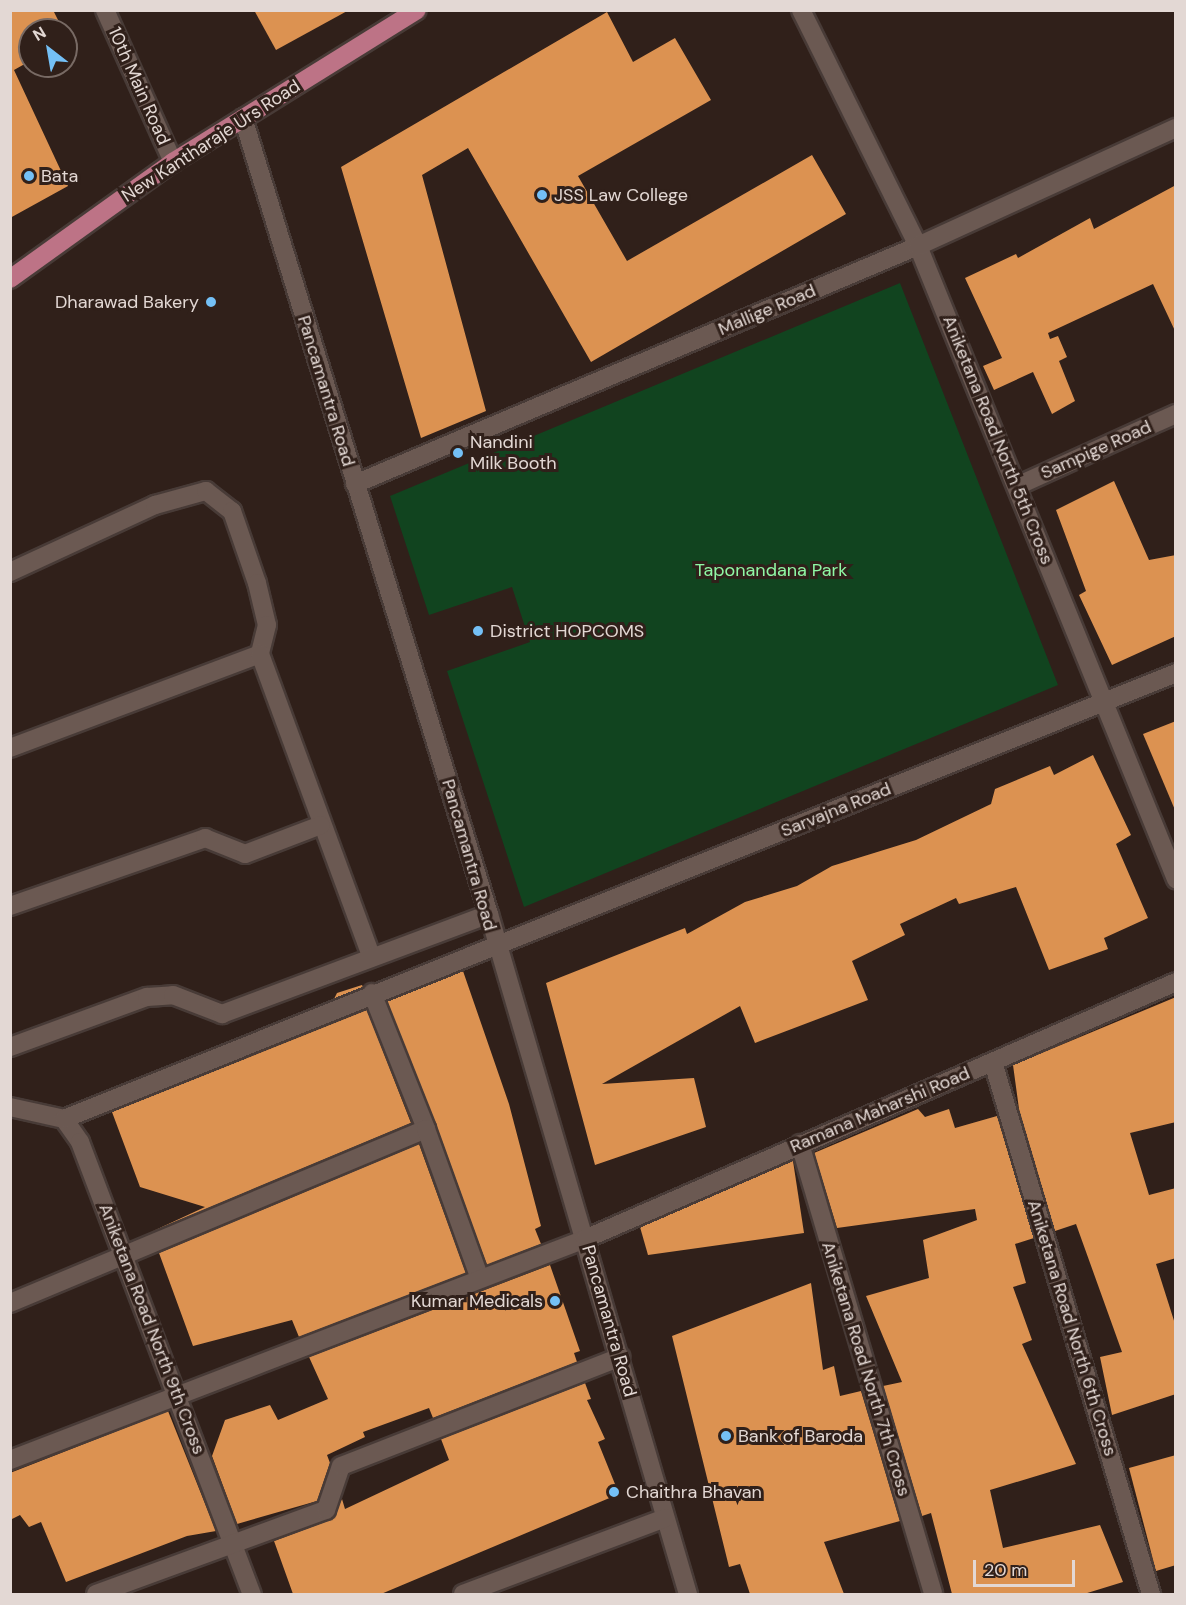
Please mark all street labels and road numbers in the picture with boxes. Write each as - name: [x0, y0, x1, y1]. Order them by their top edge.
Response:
- street label: 10th Main Road: [103, 24, 175, 148]
- street label: New Kantharaje Urs Road: [118, 75, 304, 207]
- street label: Mallige Road: [715, 280, 819, 340]
- street label: Aniketana Road North 5th Cross: [938, 312, 1058, 568]
- street label: Pancamantra Road: [293, 313, 359, 469]
- street label: Sampige Road: [1037, 416, 1155, 484]
- street label: Pancamantra Road: [437, 777, 501, 933]
- street label: Sarvajna Road: [778, 778, 894, 842]
- street label: Ramana Maharshi Road: [787, 1062, 973, 1158]
- street label: Aniketana Road North 6th Cross: [1023, 1197, 1121, 1459]
- street label: Aniketana Road North 9th Cross: [94, 1201, 210, 1457]
- street label: Aniketana Road North 7th Cross: [817, 1239, 915, 1499]
- street label: Pancamantra Road: [577, 1243, 641, 1399]

